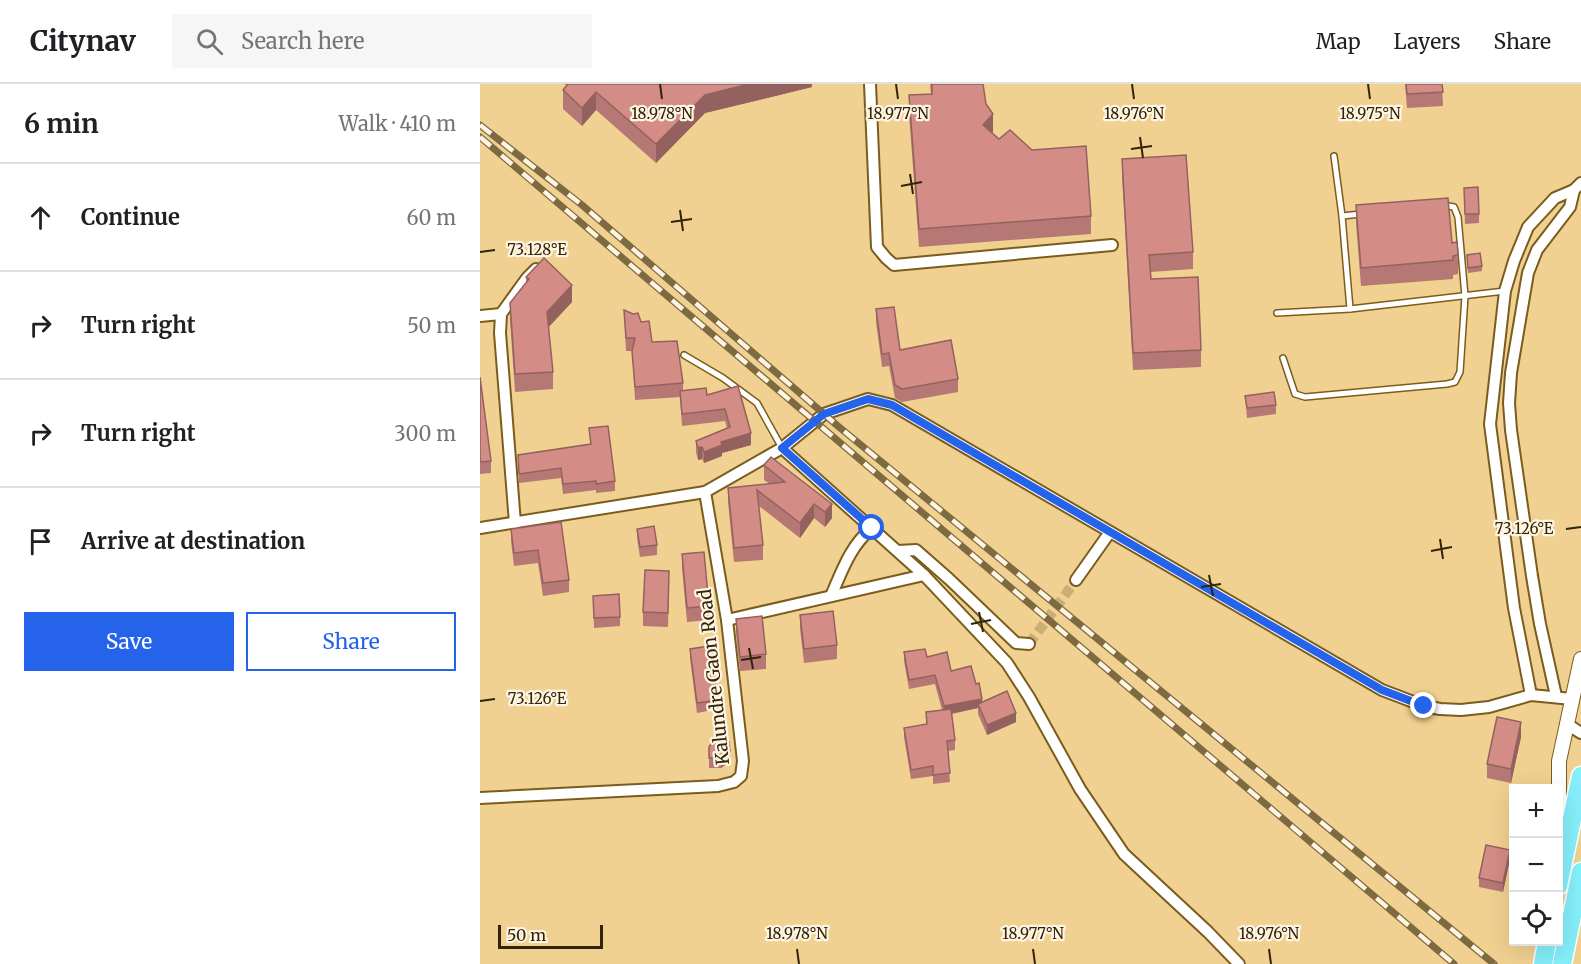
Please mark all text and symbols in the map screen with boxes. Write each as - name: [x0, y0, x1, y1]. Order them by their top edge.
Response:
- search box: [172, 14, 592, 68]
- text: Citynav: [30, 23, 136, 59]
- icon: search: [193, 25, 226, 58]
- text: Search here: [241, 27, 364, 55]
- text: Map: [1316, 28, 1361, 55]
- text: Layers: [1394, 28, 1461, 55]
- text: Share: [1494, 28, 1551, 55]
- text: 18.978°N: [631, 104, 693, 123]
- text: 18.977°N: [867, 104, 929, 123]
- text: 18.976°N: [1104, 104, 1165, 123]
- text: 18.975°N: [1340, 104, 1401, 123]
- text: 6 min: [24, 107, 99, 140]
- text: Walk · 410 m: [339, 111, 456, 136]
- icon: ahead: [24, 201, 57, 234]
- text: Continue: [81, 203, 180, 231]
- text: 60 m: [406, 205, 456, 230]
- text: 73.128°E: [507, 240, 567, 259]
- icon: right: [24, 309, 57, 342]
- text: Turn right: [81, 311, 195, 339]
- text: 50 m: [407, 313, 456, 338]
- icon: right: [24, 417, 57, 450]
- text: Turn right: [81, 419, 195, 447]
- text: 300 m: [394, 421, 456, 446]
- route start: [858, 514, 884, 540]
- text: 73.126°E: [1495, 519, 1554, 538]
- icon: arrive: [24, 525, 57, 558]
- text: Arrive at destination: [81, 527, 305, 555]
- street label: Kalundre Gaon Road: [693, 588, 734, 766]
- button: Save: [24, 612, 234, 671]
- button: Share: [246, 612, 456, 671]
- text: 73.126°E: [508, 689, 567, 708]
- route end: [1410, 692, 1436, 718]
- map controls: [1509, 784, 1563, 946]
- button: +: [1509, 784, 1563, 838]
- button: −: [1509, 838, 1563, 892]
- button: locate: [1509, 892, 1563, 946]
- scale bar: [498, 922, 603, 950]
- text: 18.978°N: [766, 924, 828, 943]
- text: 18.977°N: [1002, 924, 1064, 943]
- text: 18.976°N: [1239, 924, 1300, 943]
- text: 50 m: [507, 925, 546, 945]

